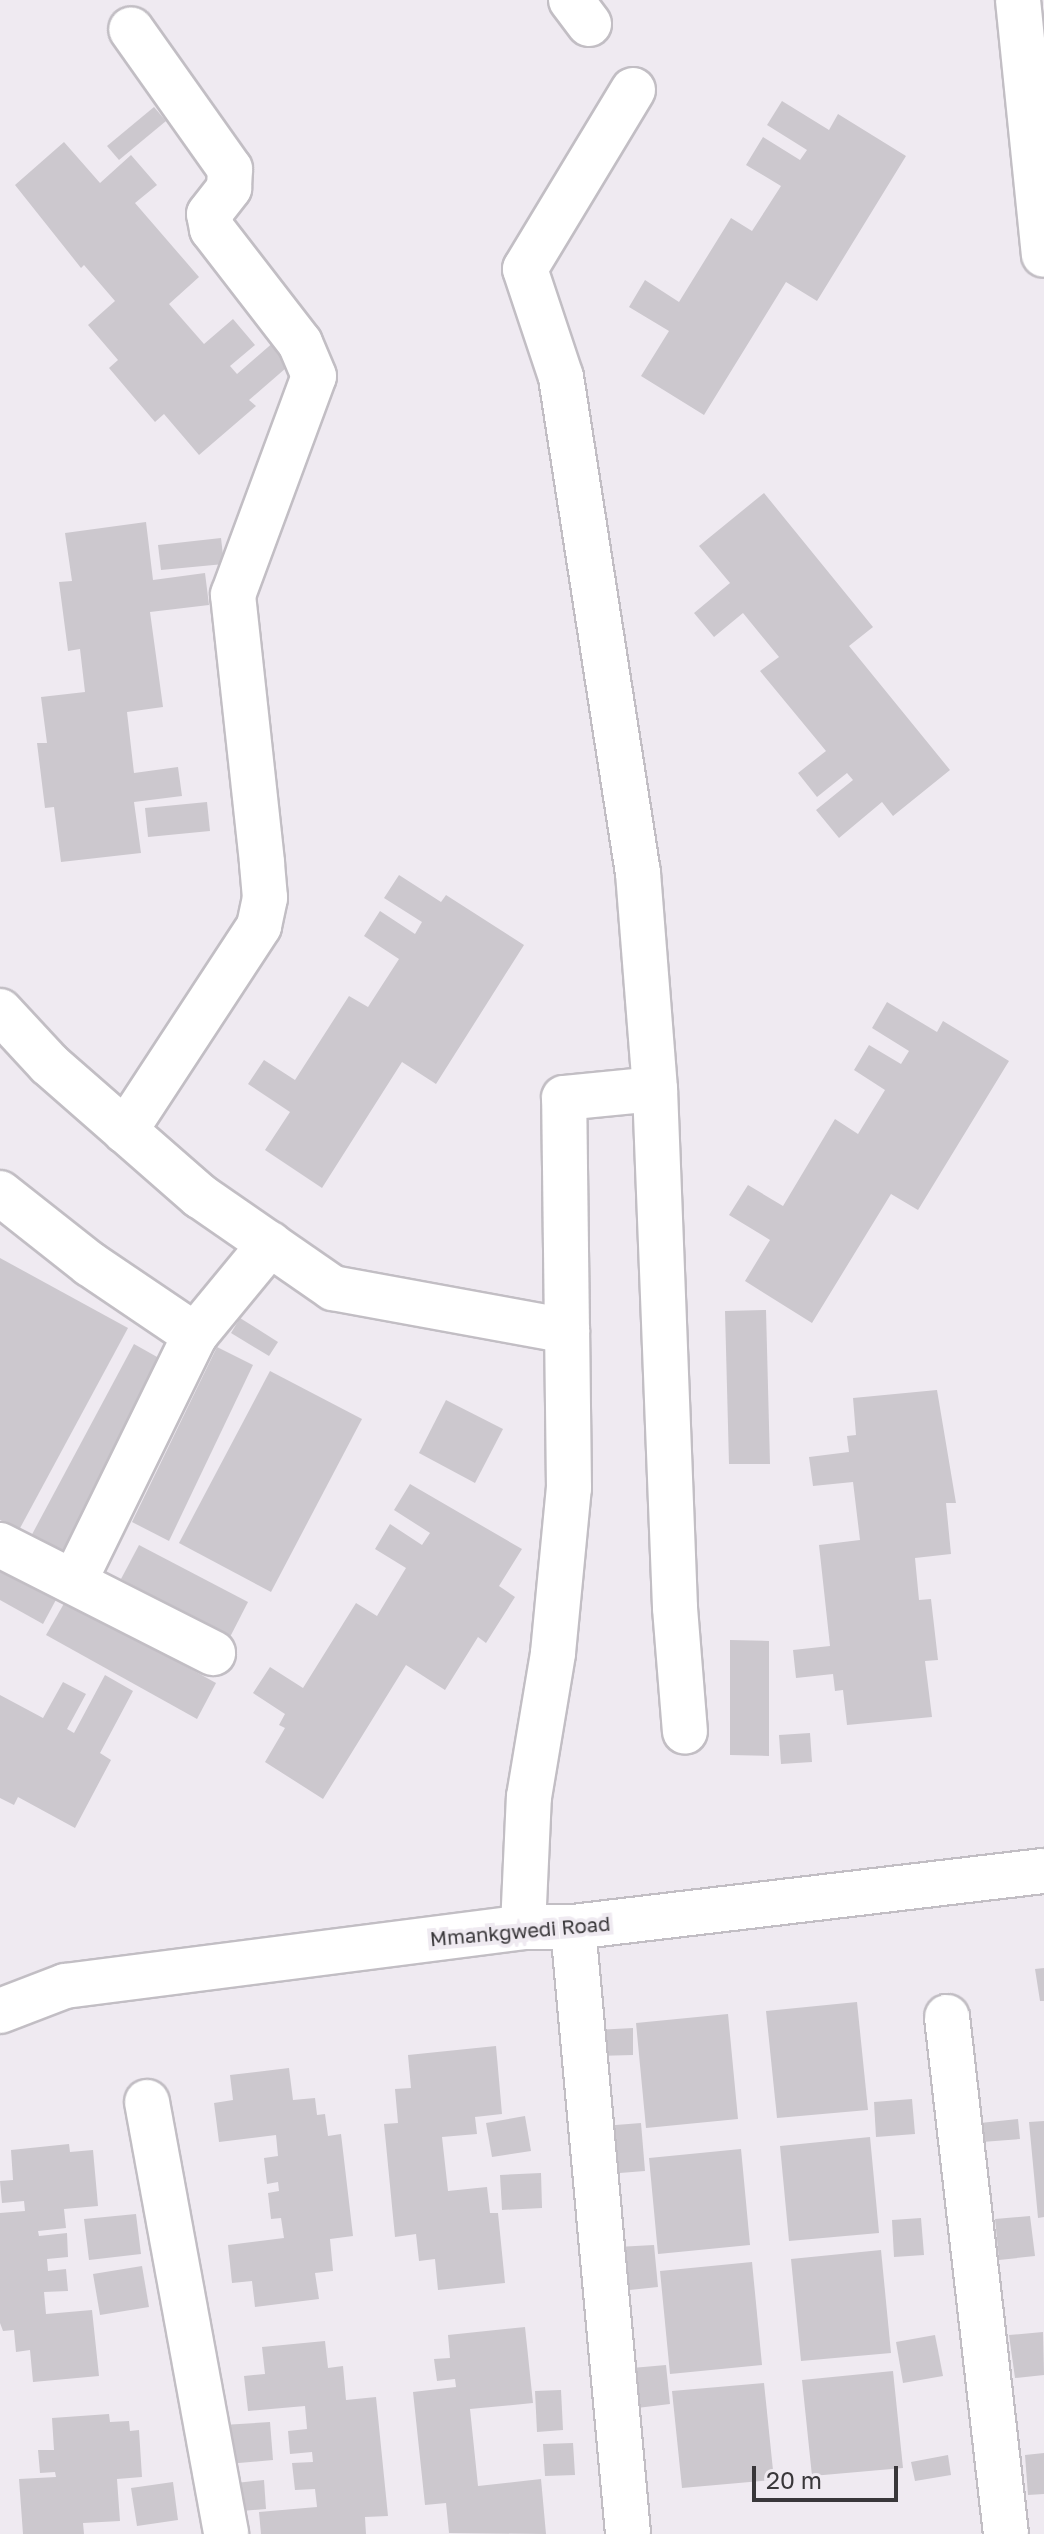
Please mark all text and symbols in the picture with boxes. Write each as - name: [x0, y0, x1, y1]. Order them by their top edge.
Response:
- street label: Mmankgwedi Road: [429, 1911, 611, 1951]
- scale bar: [756, 2450, 902, 2500]
- text: 20 m: [766, 2465, 822, 2494]

